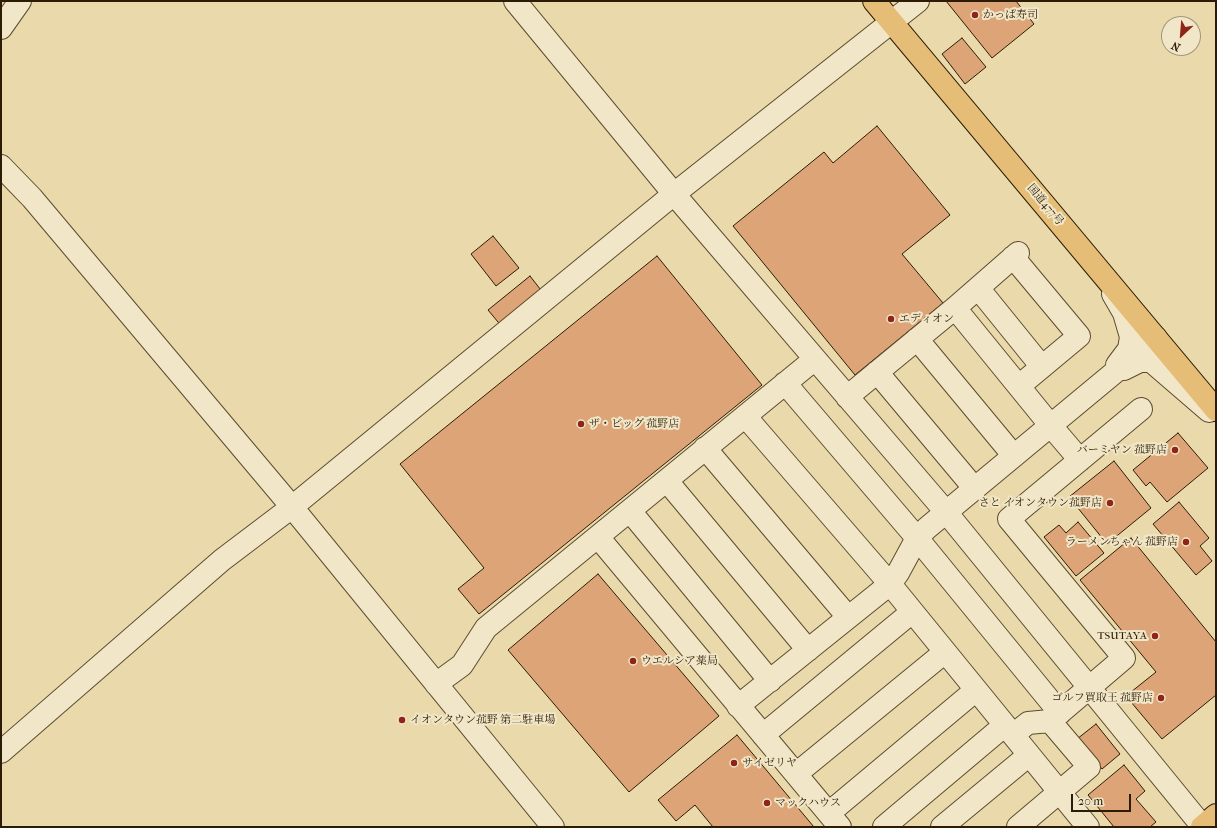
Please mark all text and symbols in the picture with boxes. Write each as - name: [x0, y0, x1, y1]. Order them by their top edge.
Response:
- place label: かっぱ寿司: [983, 8, 1038, 22]
- marker: かっぱ寿司: [970, 10, 980, 20]
- north arrow: [1161, 16, 1201, 56]
- text: N: [1169, 39, 1183, 54]
- street label: 国道477号: [1024, 182, 1066, 228]
- place label: エディオン: [899, 312, 954, 326]
- marker: エディオン: [886, 314, 896, 324]
- place label: ザ・ビッグ 菰野店: [589, 417, 679, 431]
- marker: ザ・ビッグ 菰野店: [576, 419, 586, 429]
- place label: バーミヤン 菰野店: [1077, 443, 1167, 457]
- marker: バーミヤン 菰野店: [1170, 445, 1180, 455]
- place label: さと イオンタウン菰野店: [979, 496, 1102, 510]
- marker: さと イオンタウン菰野店: [1105, 498, 1115, 508]
- place label: ラーメンちゃん 菰野店: [1066, 535, 1178, 549]
- marker: ラーメンちゃん 菰野店: [1181, 537, 1191, 547]
- place label: TSUTAYA: [1097, 629, 1147, 643]
- marker: TSUTAYA: [1150, 631, 1160, 641]
- place label: ウエルシア薬局: [641, 654, 718, 668]
- marker: ウエルシア薬局: [628, 656, 638, 666]
- place label: ゴルフ買取王 菰野店: [1052, 691, 1153, 705]
- marker: ゴルフ買取王 菰野店: [1156, 693, 1166, 703]
- place label: イオンタウン菰野 第二駐車場: [410, 713, 555, 727]
- marker: イオンタウン菰野 第二駐車場: [397, 715, 407, 725]
- place label: サイゼリヤ: [742, 756, 797, 770]
- marker: サイゼリヤ: [729, 758, 739, 768]
- scale bar: [1073, 786, 1133, 812]
- text: 20 m: [1078, 794, 1103, 808]
- place label: マックハウス: [775, 796, 841, 810]
- marker: マックハウス: [762, 798, 772, 808]

